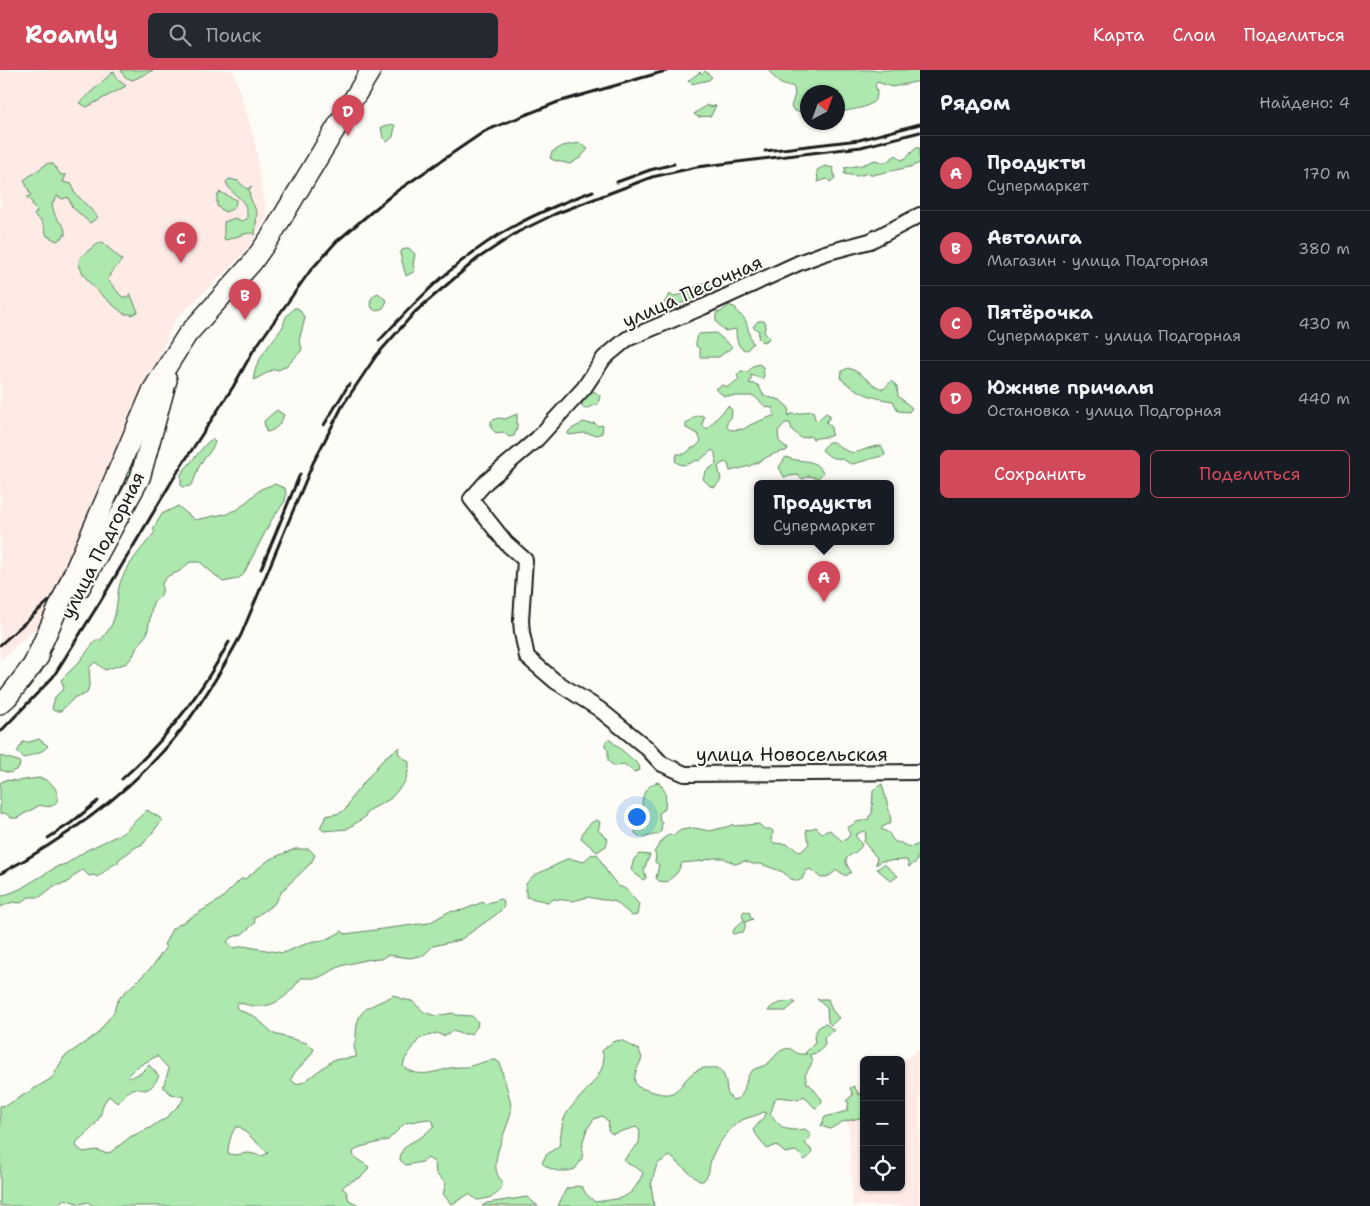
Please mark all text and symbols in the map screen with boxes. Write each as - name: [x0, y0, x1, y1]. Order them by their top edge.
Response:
- search box: [148, 13, 498, 58]
- text: Roamly: [25, 19, 118, 51]
- icon: search: [166, 21, 194, 49]
- text: Поиск: [206, 23, 261, 48]
- text: Карта: [1093, 23, 1144, 47]
- text: Слои: [1172, 23, 1216, 47]
- text: Поделиться: [1244, 23, 1345, 47]
- north arrow: [800, 85, 845, 130]
- text: Рядом: [940, 89, 1010, 117]
- text: Найдено: 4: [1259, 92, 1350, 113]
- pin: D: [332, 95, 364, 136]
- text: Продукты: [987, 150, 1086, 175]
- text: A: [950, 163, 962, 184]
- text: 170 m: [1303, 163, 1350, 184]
- text: Супермаркет: [987, 175, 1089, 196]
- pin: C: [165, 222, 197, 263]
- text: Автолига: [987, 225, 1082, 250]
- text: B: [951, 238, 961, 259]
- text: 380 m: [1298, 238, 1350, 259]
- street label: улица Песочная: [618, 249, 766, 334]
- text: Магазин · улица Подгорная: [987, 250, 1208, 271]
- pin: B: [229, 279, 261, 320]
- text: Пятёрочка: [987, 300, 1093, 325]
- text: C: [951, 313, 961, 334]
- text: 430 m: [1299, 313, 1350, 334]
- text: Супермаркет · улица Подгорная: [987, 325, 1241, 346]
- text: Южные причалы: [987, 375, 1154, 400]
- text: D: [950, 388, 962, 409]
- text: 440 m: [1298, 388, 1350, 409]
- text: Остановка · улица Подгорная: [987, 400, 1222, 421]
- button: Сохранить: [940, 450, 1140, 498]
- button: Поделиться: [1150, 450, 1350, 498]
- street label: улица Подгорная: [54, 467, 150, 623]
- popup: [754, 480, 894, 545]
- text: Продукты: [773, 490, 872, 515]
- text: Супермаркет: [773, 515, 875, 536]
- pin: A: [808, 561, 840, 602]
- street label: улица Новосельская: [696, 742, 888, 767]
- your location: [624, 804, 650, 830]
- map controls: [860, 1056, 905, 1191]
- button: +: [860, 1056, 905, 1101]
- button: −: [860, 1101, 905, 1146]
- button: locate: [860, 1146, 905, 1191]

